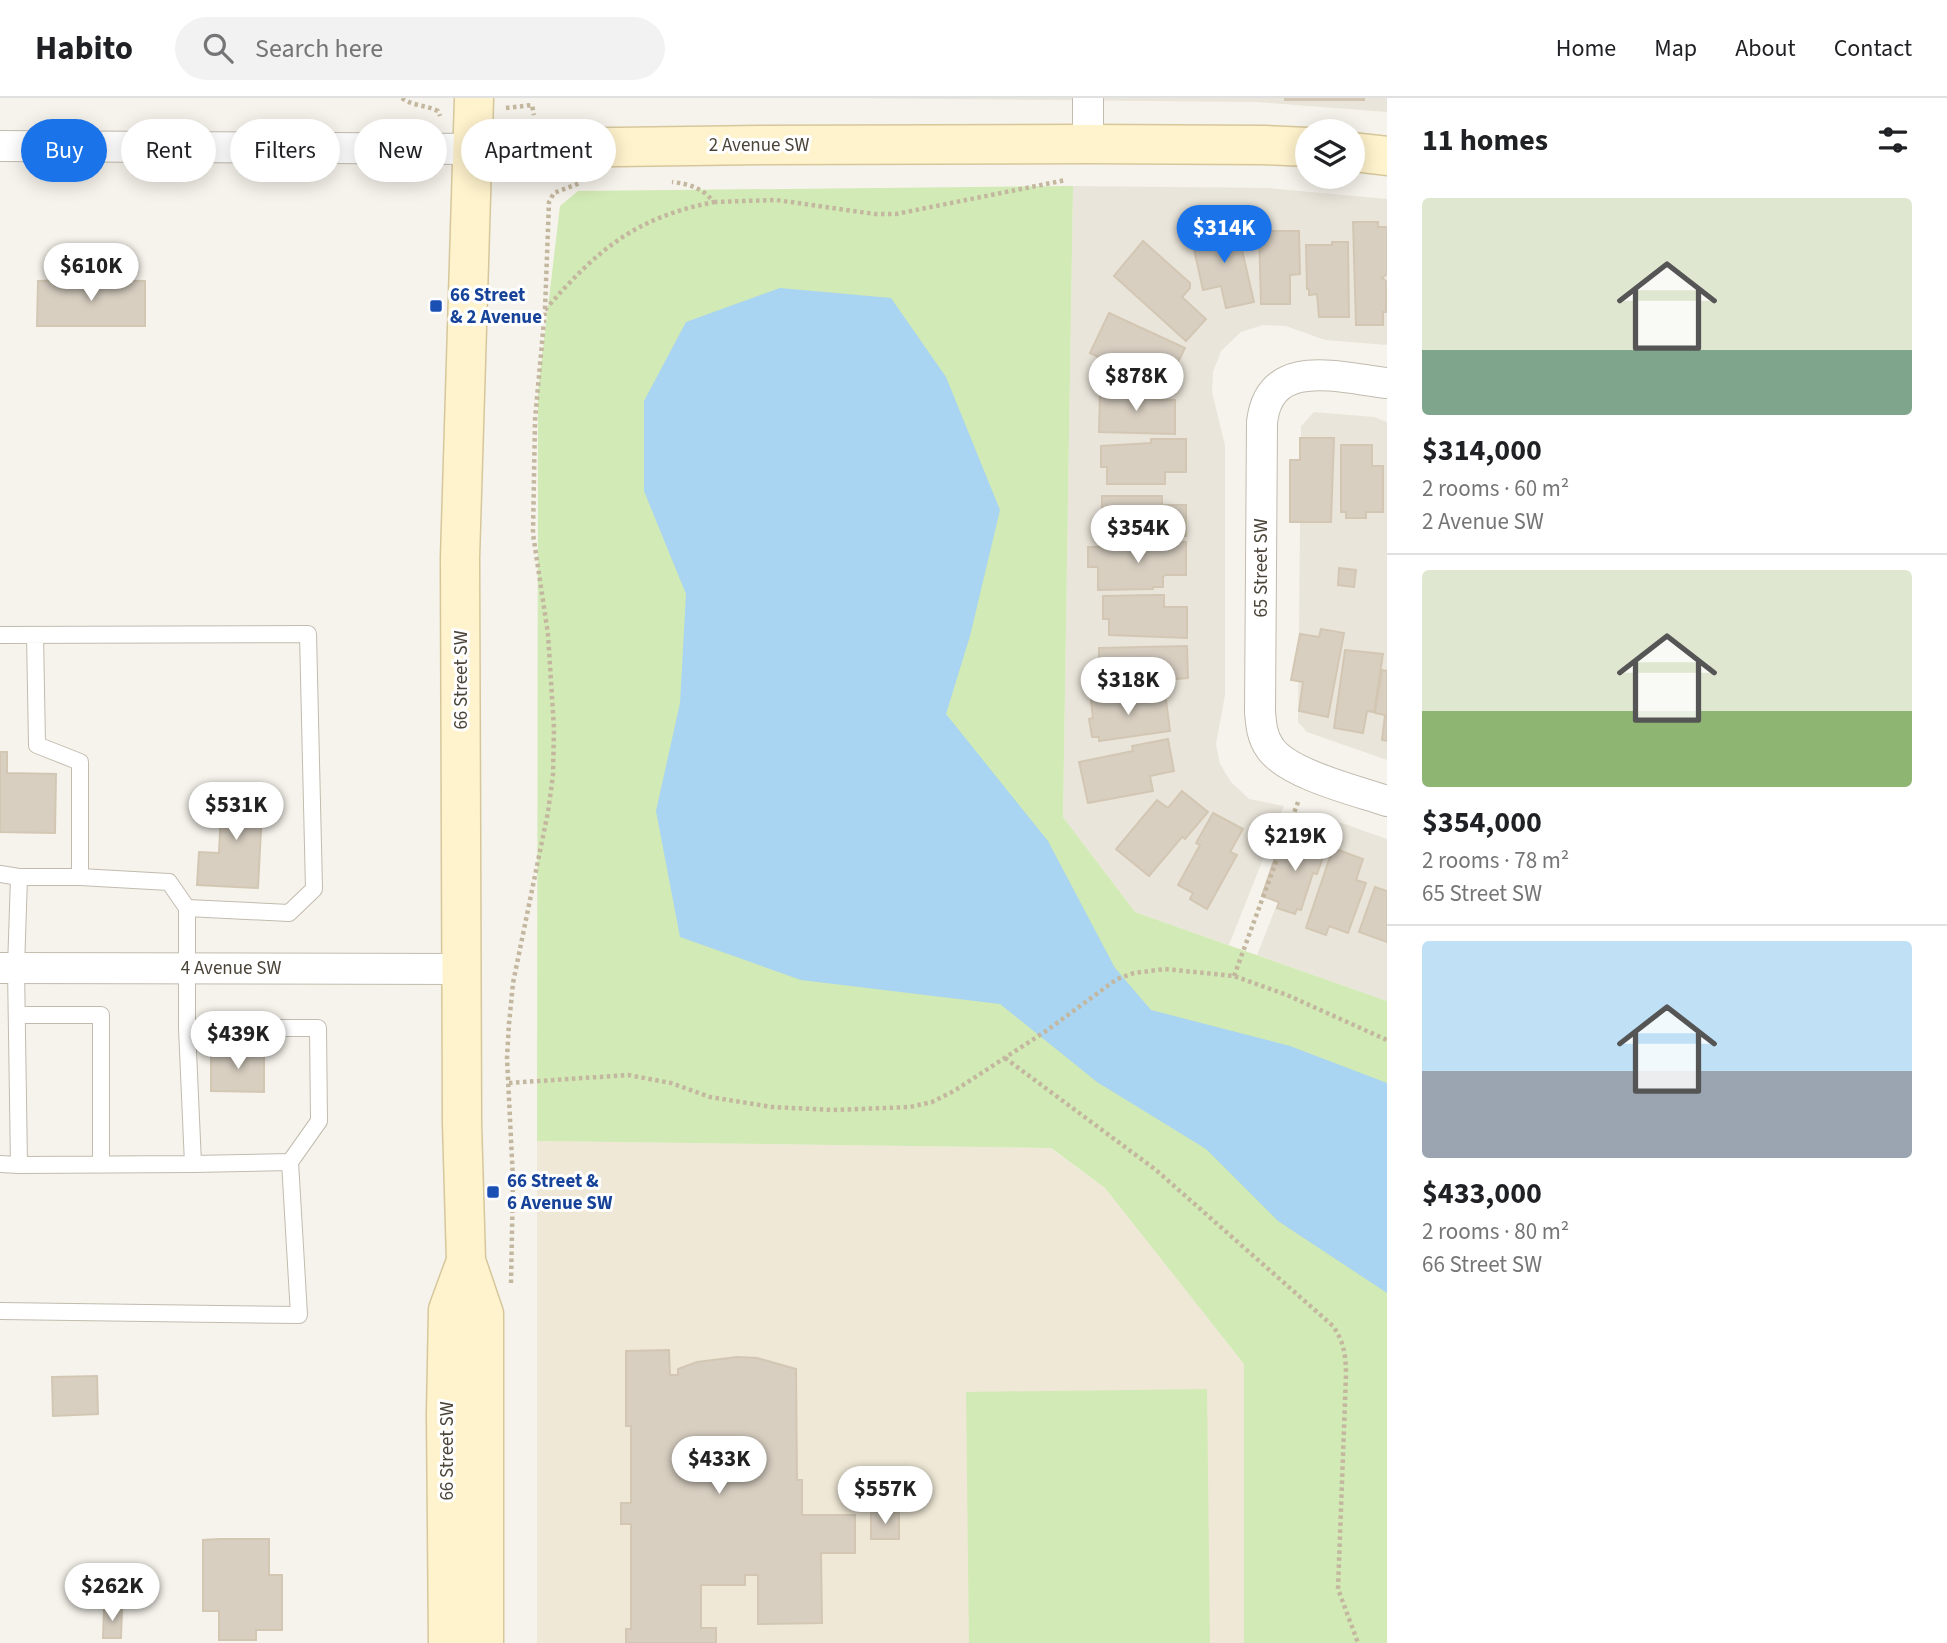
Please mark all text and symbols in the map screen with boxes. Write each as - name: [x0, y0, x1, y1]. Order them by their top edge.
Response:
- search box: [175, 17, 665, 80]
- text: Habito: [35, 25, 133, 72]
- icon: search: [199, 29, 237, 67]
- text: Search here: [255, 30, 383, 67]
- text: Home: [1556, 31, 1616, 66]
- text: Map: [1654, 31, 1697, 66]
- text: About: [1735, 31, 1796, 66]
- text: Contact: [1834, 31, 1912, 66]
- chip: Buy: [21, 119, 107, 182]
- chip: Rent: [121, 119, 216, 182]
- chip: Filters: [230, 119, 340, 182]
- chip: New: [354, 119, 447, 182]
- chip: Apartment: [461, 119, 616, 182]
- map controls: [1295, 119, 1365, 189]
- button: layers: [1295, 119, 1365, 189]
- text: 11 homes: [1422, 119, 1548, 162]
- icon: filters: [1874, 121, 1912, 159]
- street label: 2 Avenue SW: [709, 132, 809, 159]
- pin: $314K: [1175, 206, 1273, 265]
- text: $314K: [1193, 211, 1255, 244]
- icon: home: [1604, 243, 1730, 369]
- pin: $610K: [42, 244, 140, 303]
- text: $610K: [60, 249, 122, 282]
- place label: 66 Street & 2 Avenue: [450, 282, 542, 331]
- marker: 66 Street & 2 Avenue: [428, 298, 444, 314]
- pin: $878K: [1087, 354, 1185, 413]
- text: $878K: [1105, 359, 1167, 392]
- text: $314,000: [1422, 429, 1542, 472]
- text: 2 rooms · 60 m²: [1422, 472, 1569, 505]
- pin: $354K: [1089, 505, 1187, 565]
- text: 2 Avenue SW: [1422, 505, 1544, 538]
- text: $354K: [1107, 511, 1169, 544]
- street label: 65 Street SW: [1248, 518, 1275, 618]
- icon: home: [1604, 615, 1730, 741]
- street label: 66 Street SW: [448, 630, 475, 730]
- pin: $318K: [1079, 658, 1177, 717]
- text: $318K: [1097, 663, 1159, 696]
- pin: $531K: [187, 782, 285, 842]
- text: $531K: [205, 788, 267, 821]
- text: $354,000: [1422, 801, 1542, 844]
- pin: $219K: [1246, 814, 1344, 873]
- text: $219K: [1264, 819, 1326, 852]
- text: 2 rooms · 78 m²: [1422, 844, 1569, 877]
- text: 65 Street SW: [1422, 877, 1542, 910]
- street label: 4 Avenue SW: [181, 955, 281, 982]
- icon: home: [1604, 986, 1730, 1112]
- pin: $439K: [189, 1012, 287, 1071]
- text: $439K: [207, 1017, 269, 1050]
- place label: 66 Street & 6 Avenue SW: [507, 1168, 613, 1217]
- text: $433,000: [1422, 1172, 1542, 1215]
- marker: 66 Street & 6 Avenue SW: [485, 1184, 501, 1200]
- text: 2 rooms · 80 m²: [1422, 1215, 1569, 1248]
- text: 66 Street SW: [1422, 1248, 1542, 1281]
- street label: 66 Street SW: [434, 1401, 461, 1501]
- pin: $433K: [670, 1436, 768, 1496]
- text: $433K: [688, 1442, 750, 1475]
- pin: $557K: [836, 1466, 934, 1526]
- text: $557K: [854, 1472, 916, 1505]
- pin: $262K: [63, 1564, 161, 1623]
- text: $262K: [81, 1569, 143, 1602]

